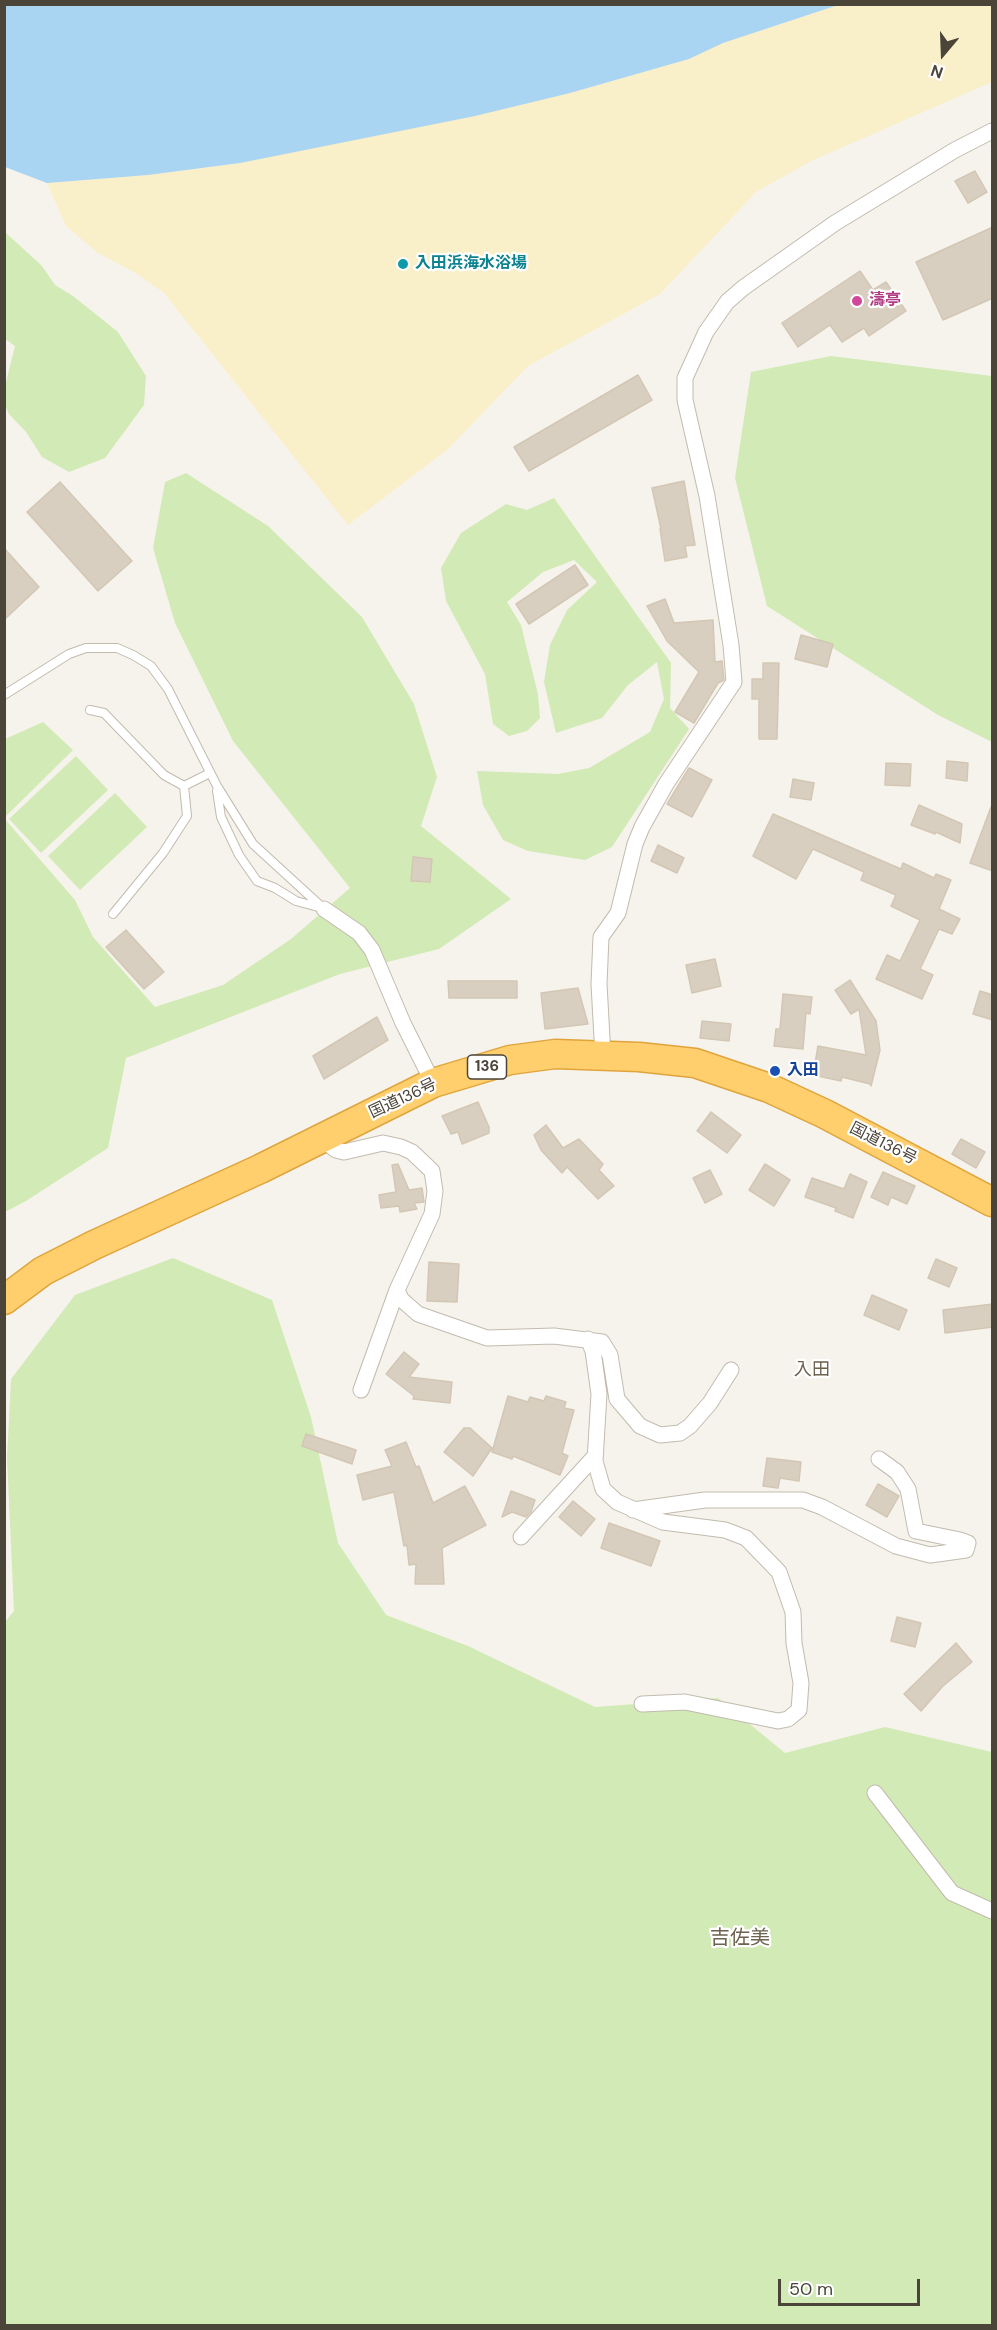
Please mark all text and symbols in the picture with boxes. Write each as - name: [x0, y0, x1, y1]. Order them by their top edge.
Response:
- north arrow: [913, 24, 973, 84]
- text: N: [928, 60, 946, 83]
- place label: 入田浜海水浴場: [415, 254, 527, 274]
- marker: 入田浜海水浴場: [396, 257, 410, 271]
- place label: 濤亭: [869, 291, 901, 311]
- marker: 濤亭: [850, 294, 864, 308]
- road number: 136: [468, 1055, 506, 1079]
- place label: 入田: [787, 1061, 819, 1081]
- marker: 入田: [768, 1064, 782, 1078]
- street label: 国道136号: [366, 1075, 440, 1123]
- street label: 国道136号: [846, 1119, 920, 1169]
- district label: 入田: [794, 1359, 830, 1381]
- district label: 吉佐美: [710, 1927, 770, 1951]
- scale bar: [781, 2267, 924, 2305]
- text: 50 m: [789, 2277, 833, 2301]

